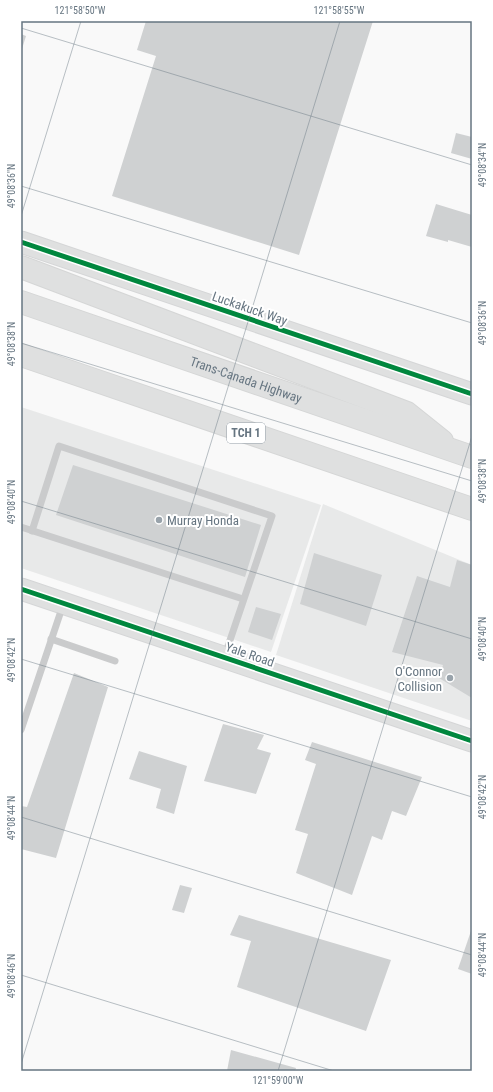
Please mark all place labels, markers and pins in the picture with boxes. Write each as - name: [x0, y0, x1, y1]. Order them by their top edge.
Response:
- place label: Murray Honda: [167, 513, 239, 528]
- marker: Murray Honda: [154, 515, 164, 525]
- place label: O'Connor Collision: [395, 664, 442, 694]
- marker: O'Connor Collision: [445, 673, 455, 683]

